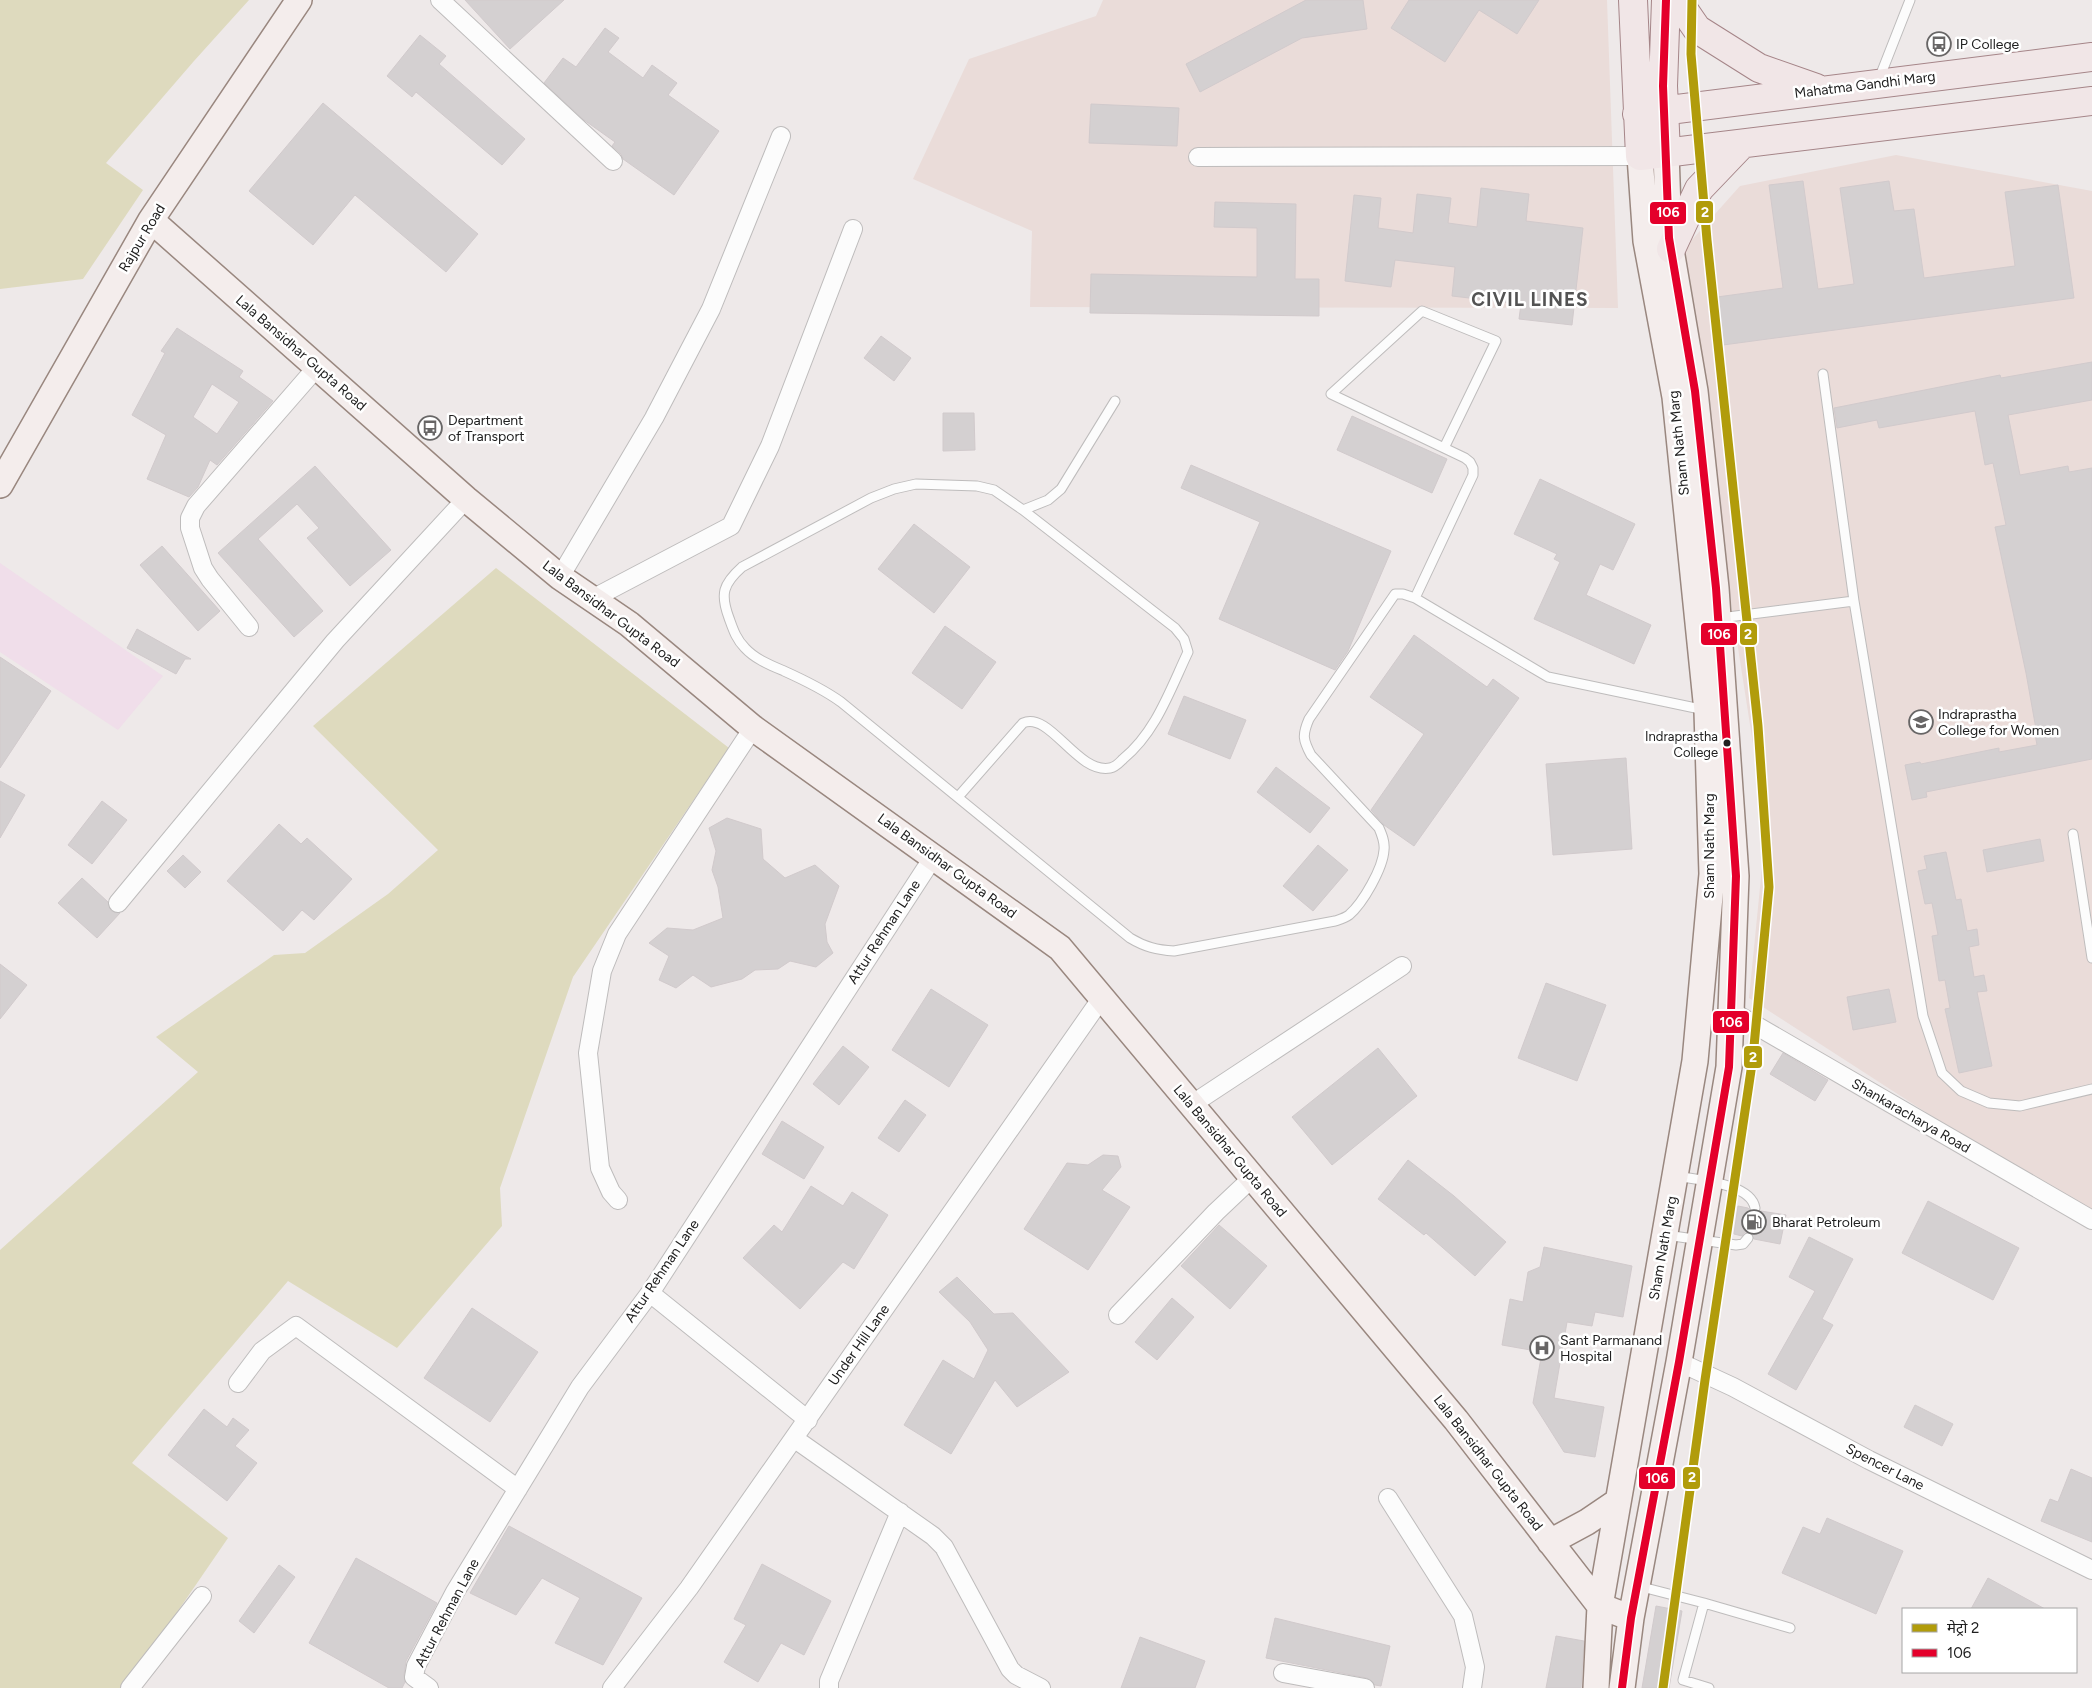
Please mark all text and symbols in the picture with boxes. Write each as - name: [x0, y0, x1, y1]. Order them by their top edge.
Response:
- bus stop icon: IP College: [1926, 31, 1952, 57]
- place label: IP College: [1956, 36, 2020, 53]
- street label: Mahatma Gandhi Marg: [1793, 68, 1937, 102]
- line badge: 2: [1695, 200, 1714, 224]
- street label: Rajpur Road: [115, 201, 169, 275]
- line badge: 106: [1649, 201, 1687, 225]
- text: 106: [1656, 204, 1680, 221]
- text: 2: [1701, 204, 1709, 221]
- district label: CIVIL LINES: [1471, 288, 1589, 311]
- street label: Lala Bansidhar Gupta Road: [232, 292, 370, 414]
- street label: Sham Nath Marg: [1665, 390, 1693, 496]
- place label: Department of Transport: [448, 412, 524, 445]
- bus stop icon: Department of Transport: [417, 415, 443, 441]
- street label: Lala Bansidhar Gupta Road: [539, 557, 683, 671]
- line badge: 106: [1700, 622, 1738, 646]
- line badge: 2: [1739, 622, 1758, 646]
- text: 106: [1707, 626, 1731, 643]
- text: 2: [1744, 626, 1752, 643]
- place label: Indraprastha College for Women: [1938, 706, 2059, 739]
- school or university icon: Indraprastha College for Women: [1908, 709, 1934, 735]
- place label: Indraprastha College: [1645, 729, 1718, 760]
- marker: Indraprastha College: [1722, 738, 1732, 748]
- street label: Sham Nath Marg: [1701, 793, 1718, 899]
- street label: Lala Bansidhar Gupta Road: [874, 810, 1020, 922]
- street label: Attur Rehman Lane: [844, 877, 924, 987]
- line badge: 106: [1712, 1010, 1750, 1034]
- text: 106: [1719, 1014, 1743, 1031]
- line badge: 2: [1743, 1045, 1763, 1069]
- text: 2: [1749, 1049, 1757, 1066]
- street label: Shankaracharya Road: [1849, 1075, 1973, 1157]
- street label: Lala Bansidhar Gupta Road: [1170, 1081, 1290, 1221]
- street label: Sham Nath Marg: [1645, 1195, 1681, 1301]
- fuel station icon: Bharat Petroleum: [1741, 1209, 1767, 1235]
- place label: Bharat Petroleum: [1772, 1214, 1880, 1231]
- street label: Attur Rehman Lane: [621, 1216, 703, 1326]
- street label: Under Hill Lane: [825, 1301, 893, 1389]
- place label: Sant Parmanand Hospital: [1560, 1332, 1662, 1365]
- hospital icon: Sant Parmanand Hospital: [1529, 1335, 1555, 1361]
- street label: Lala Bansidhar Gupta Road: [1430, 1392, 1546, 1534]
- street label: Spencer Lane: [1843, 1440, 1927, 1494]
- line badge: 106: [1638, 1466, 1676, 1490]
- line badge: 2: [1682, 1466, 1701, 1490]
- text: 2: [1688, 1469, 1696, 1486]
- text: 106: [1645, 1470, 1669, 1487]
- street label: Attur Rehman Lane: [411, 1556, 483, 1670]
- legend: [1902, 1608, 2077, 1673]
- text: मेट्रो 2: [1947, 1619, 1980, 1637]
- text: 106: [1947, 1644, 1972, 1662]

